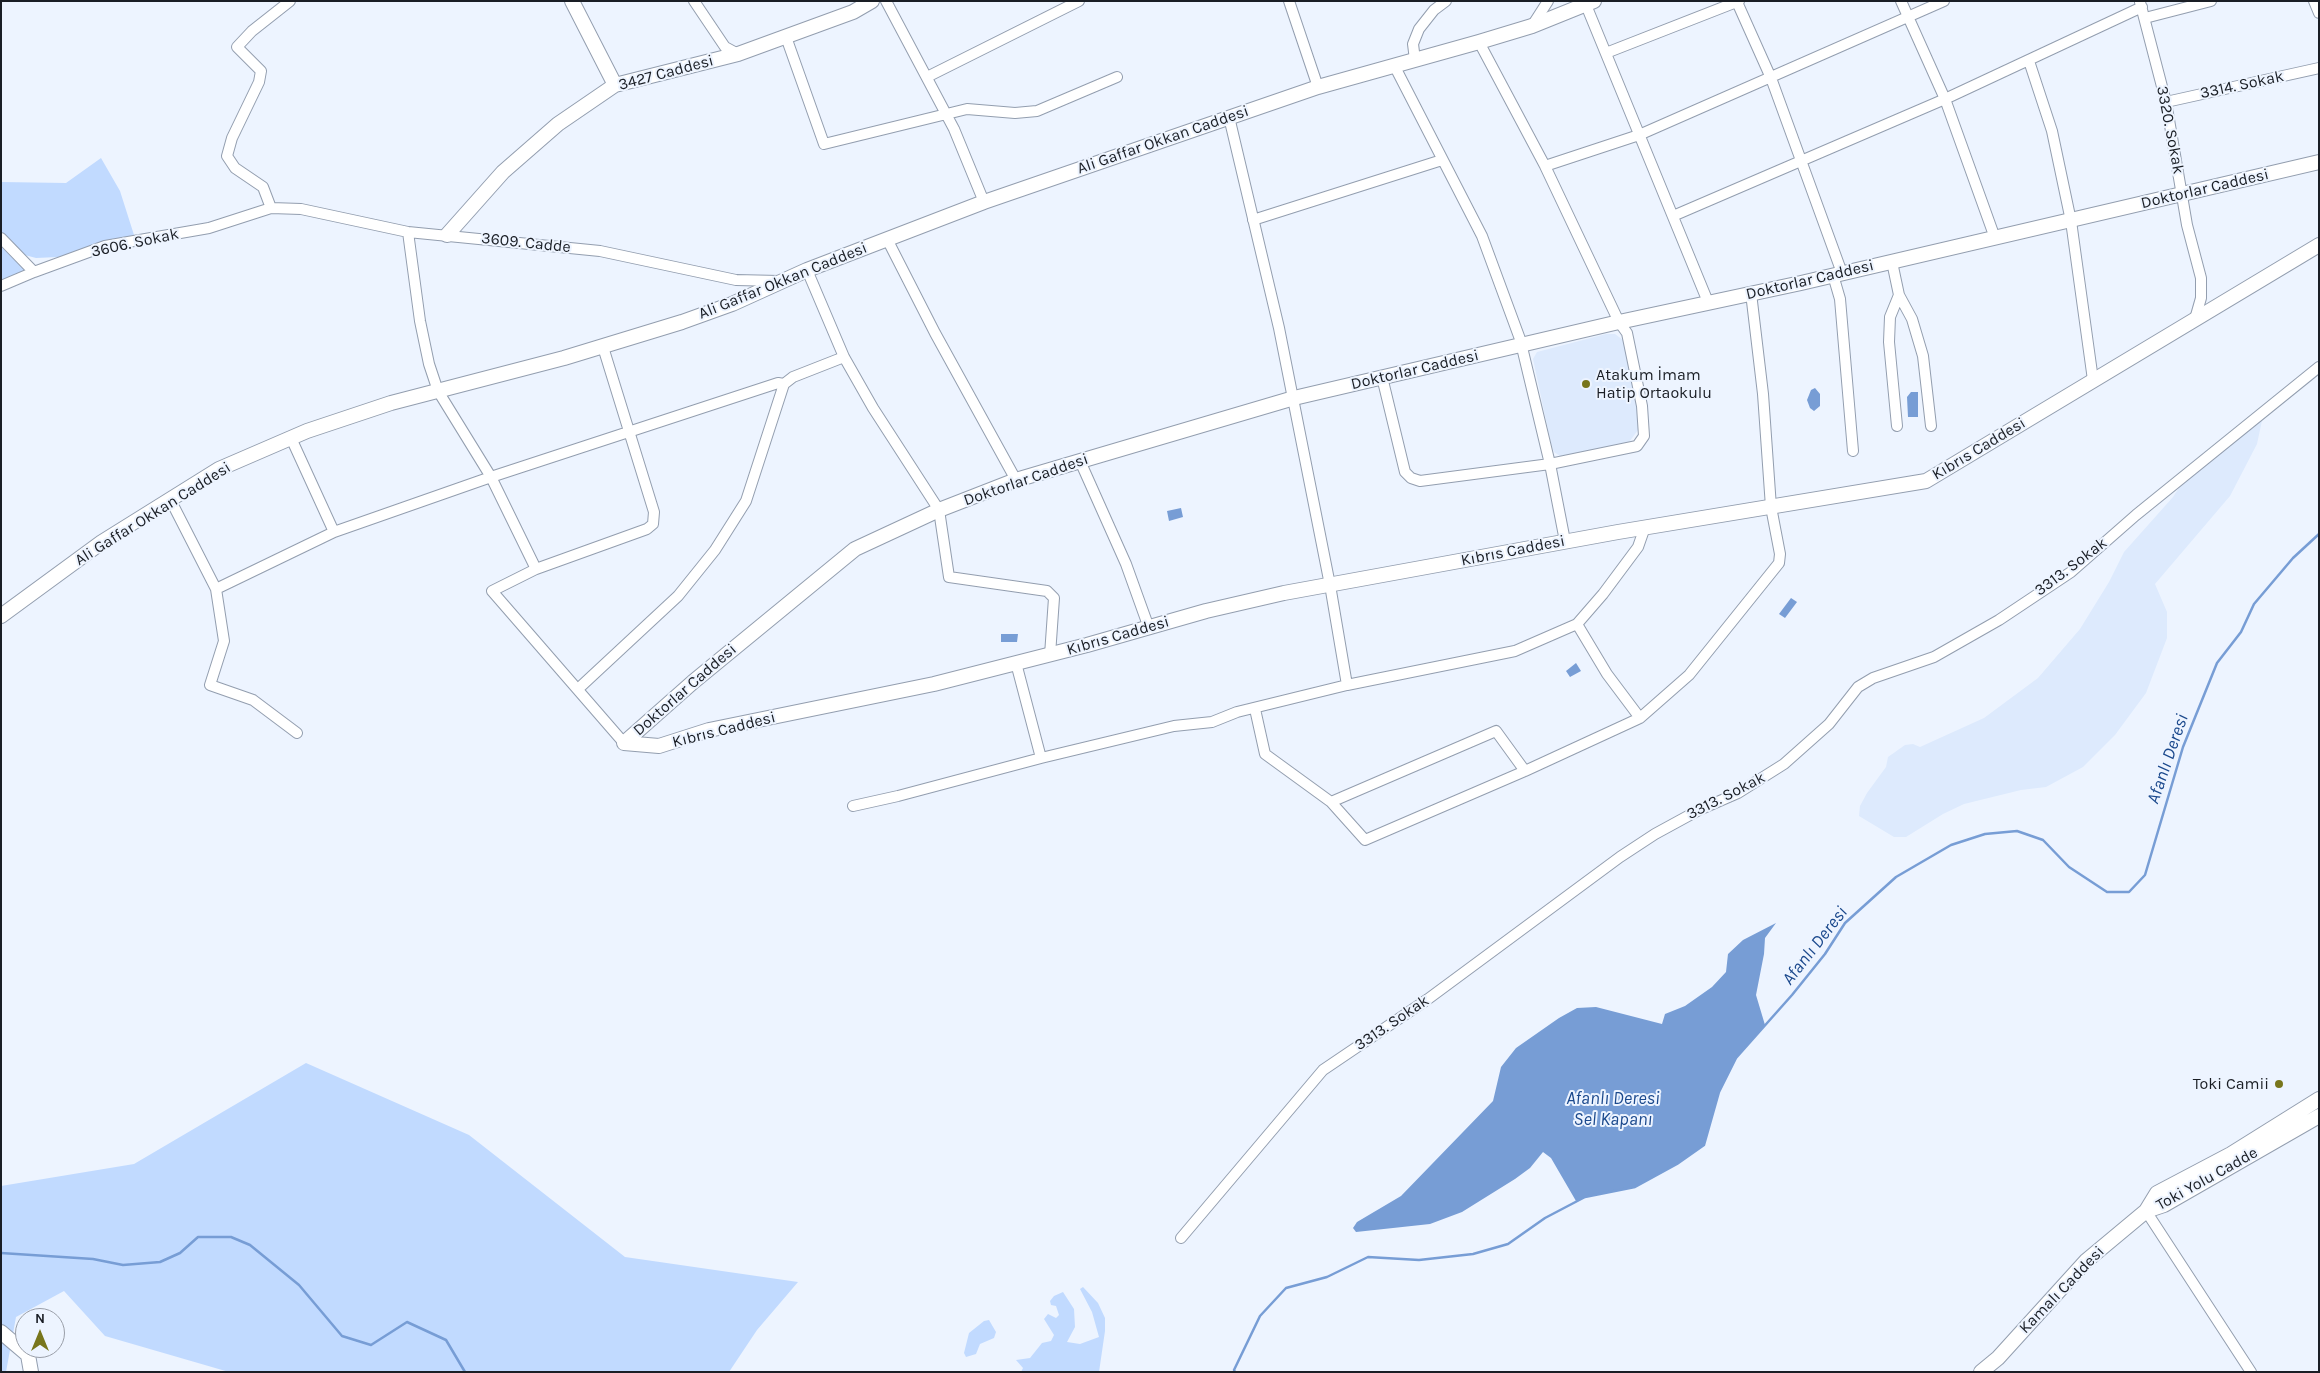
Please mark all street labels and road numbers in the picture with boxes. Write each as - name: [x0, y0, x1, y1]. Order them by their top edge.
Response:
- street label: 3427 Caddesi: [616, 51, 716, 95]
- street label: 3314. Sokak: [2198, 67, 2286, 103]
- street label: 3320. Sokak: [2152, 84, 2188, 176]
- street label: Ali Gaffar Okkan Caddesi: [1075, 102, 1251, 178]
- street label: Doktorlar Caddesi: [2139, 165, 2271, 213]
- street label: 3606. Sokak: [89, 224, 181, 262]
- street label: 3609. Cadde: [480, 229, 572, 257]
- street label: Ali Gaffar Okkan Caddesi: [696, 238, 870, 324]
- street label: Doktorlar Caddesi: [1744, 256, 1876, 304]
- street label: Doktorlar Caddesi: [1349, 346, 1481, 394]
- street label: Kıbrıs Caddesi: [1929, 414, 2029, 484]
- street label: Doktorlar Caddesi: [961, 450, 1091, 510]
- street label: Ali Gaffar Okkan Caddesi: [71, 458, 235, 570]
- street label: Kıbrıs Caddesi: [1459, 531, 1567, 571]
- street label: 3313. Sokak: [2031, 534, 2111, 600]
- street label: Kıbrıs Caddesi: [1065, 612, 1171, 660]
- street label: Doktorlar Caddesi: [629, 640, 741, 740]
- street label: Kıbrıs Caddesi: [670, 708, 778, 752]
- street label: 3313. Sokak: [1684, 768, 1768, 824]
- street label: 3313. Sokak: [1351, 991, 1433, 1055]
- street label: Toki Yolu Cadde: [2153, 1143, 2261, 1215]
- street label: Kamalı Caddesi: [2015, 1242, 2109, 1338]

